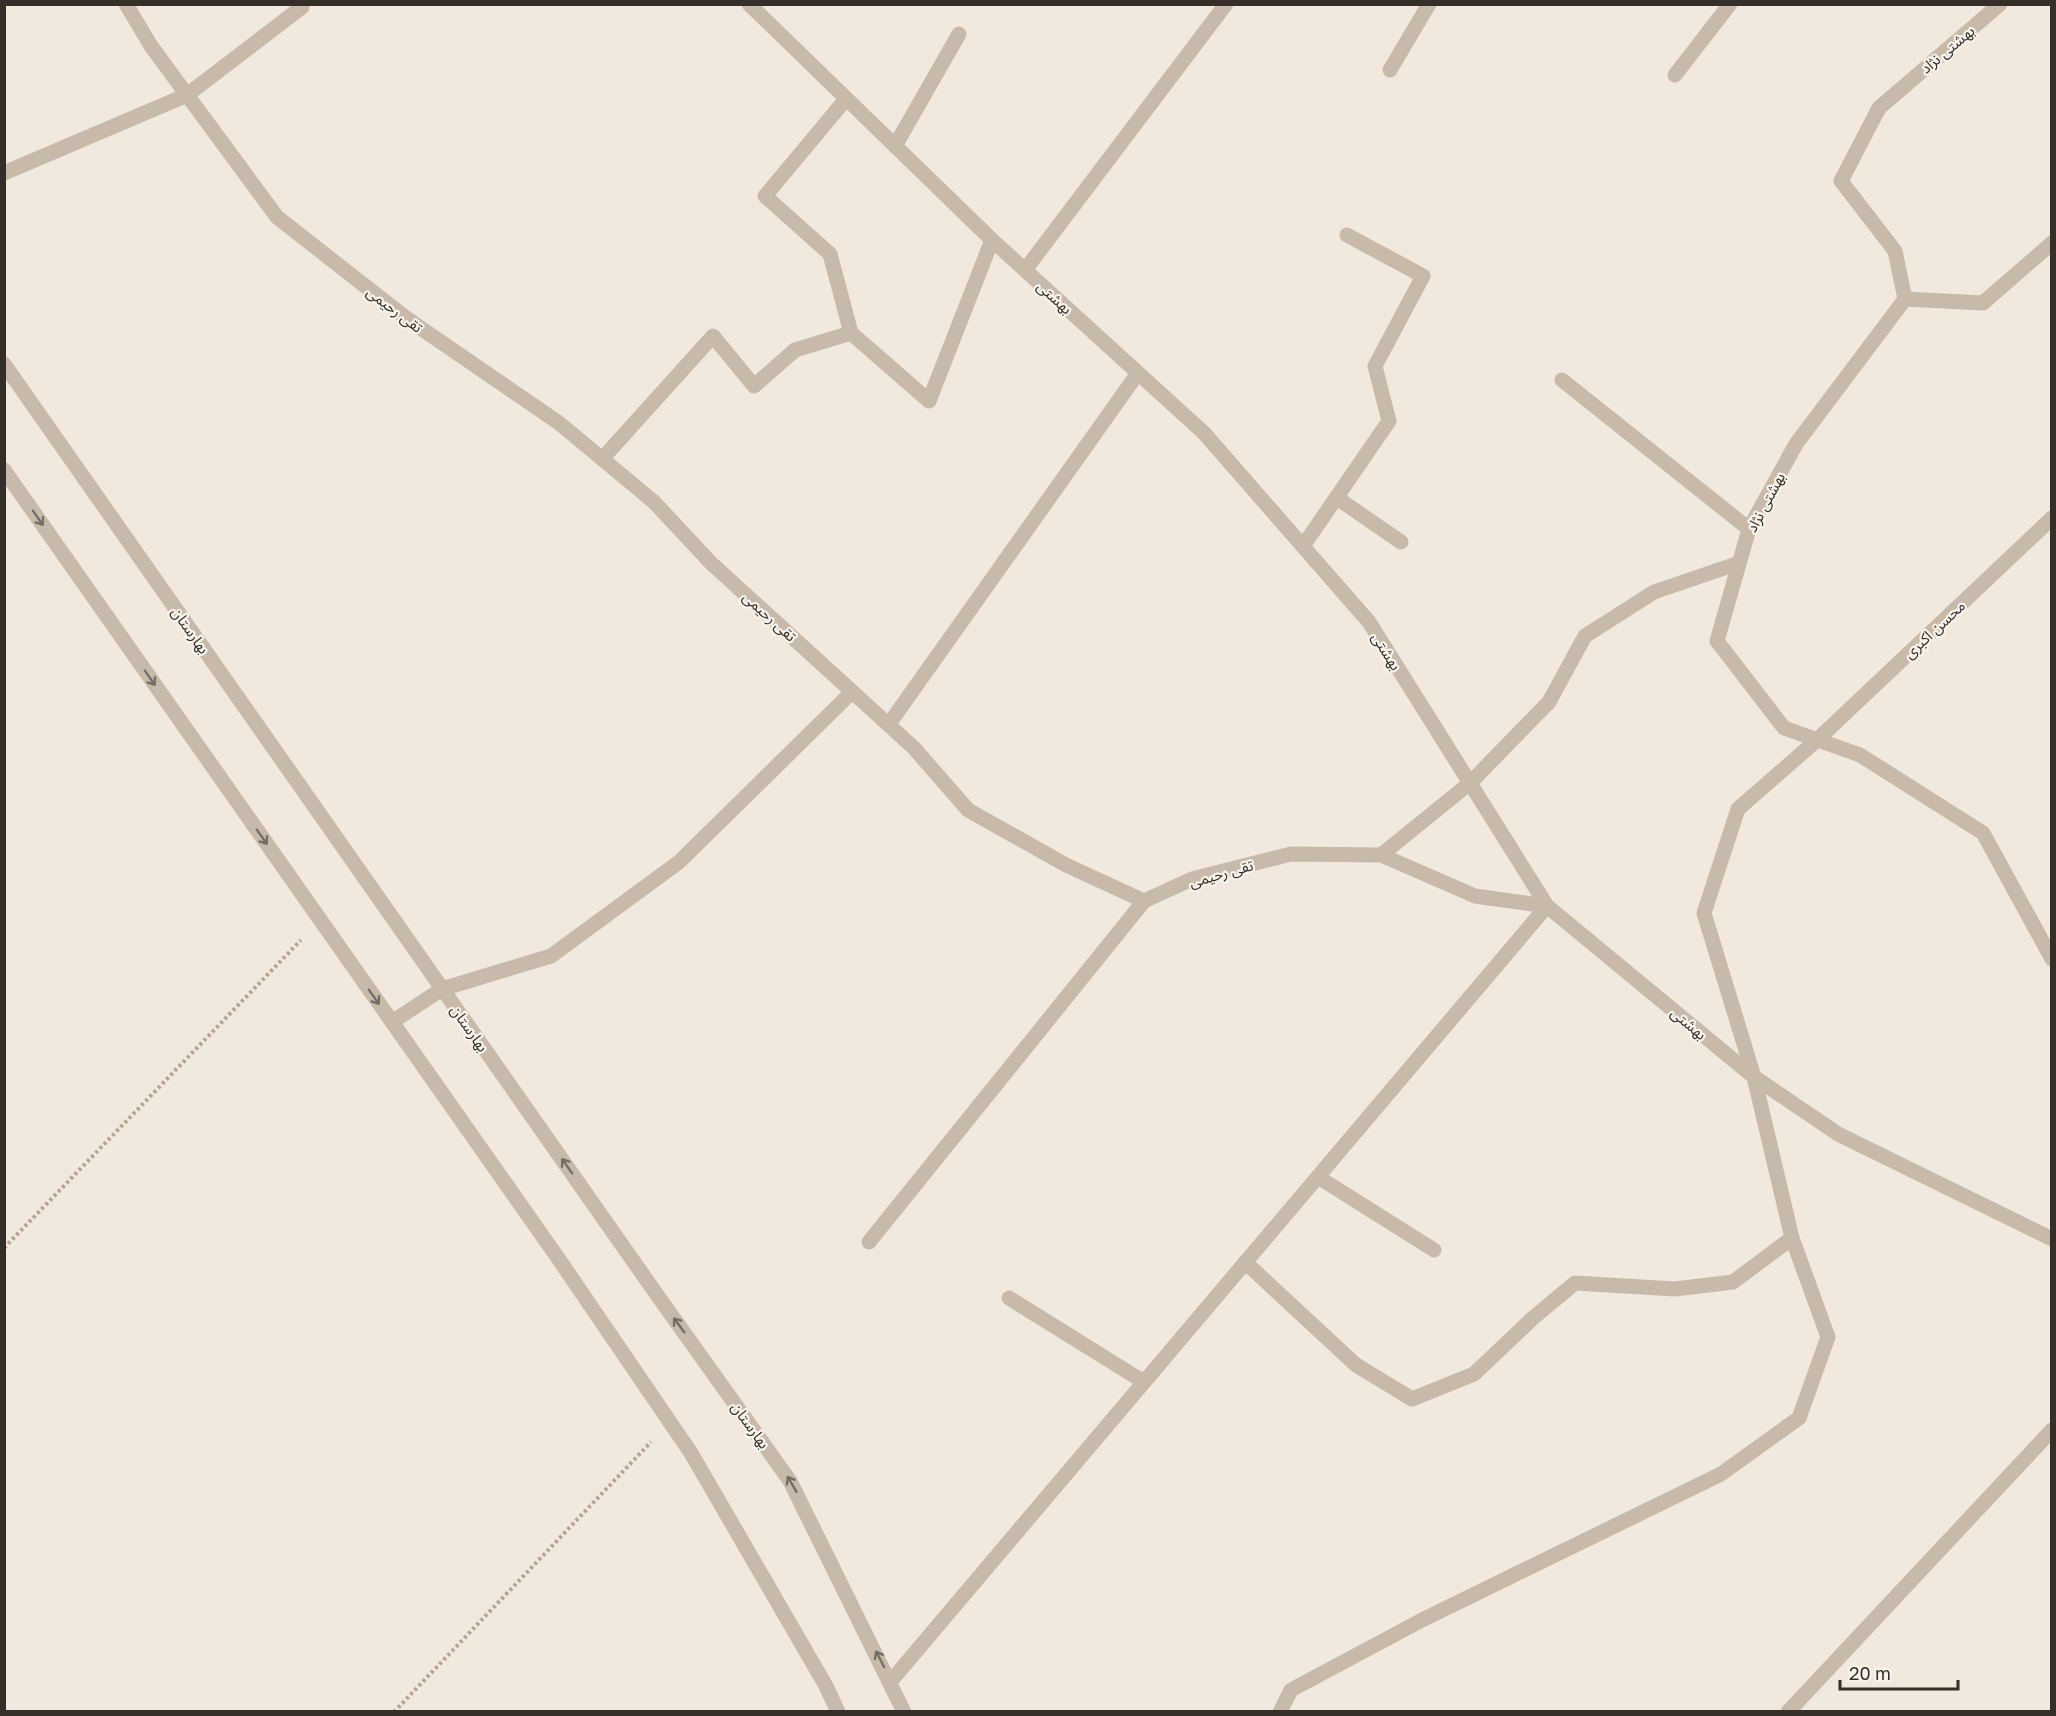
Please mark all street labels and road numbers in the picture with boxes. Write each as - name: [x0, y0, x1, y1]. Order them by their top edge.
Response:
- street label: بهشتی نژاد: [1916, 21, 1978, 78]
- street label: بهشتی: [1033, 277, 1076, 318]
- street label: تقی رحیمی: [363, 282, 427, 337]
- street label: بهشتی نژاد: [1742, 469, 1789, 535]
- street label: تقی رحیمی: [739, 587, 800, 645]
- street label: محسن اکبری: [1900, 596, 1969, 663]
- street label: بهارستان: [168, 603, 214, 657]
- street label: بهشتی: [1368, 629, 1406, 674]
- street label: تقی رحیمی: [1187, 855, 1255, 892]
- street label: بهارستان: [447, 1001, 493, 1055]
- street label: بهشتی: [1667, 1003, 1711, 1044]
- street label: بهارستان: [727, 1398, 774, 1452]

